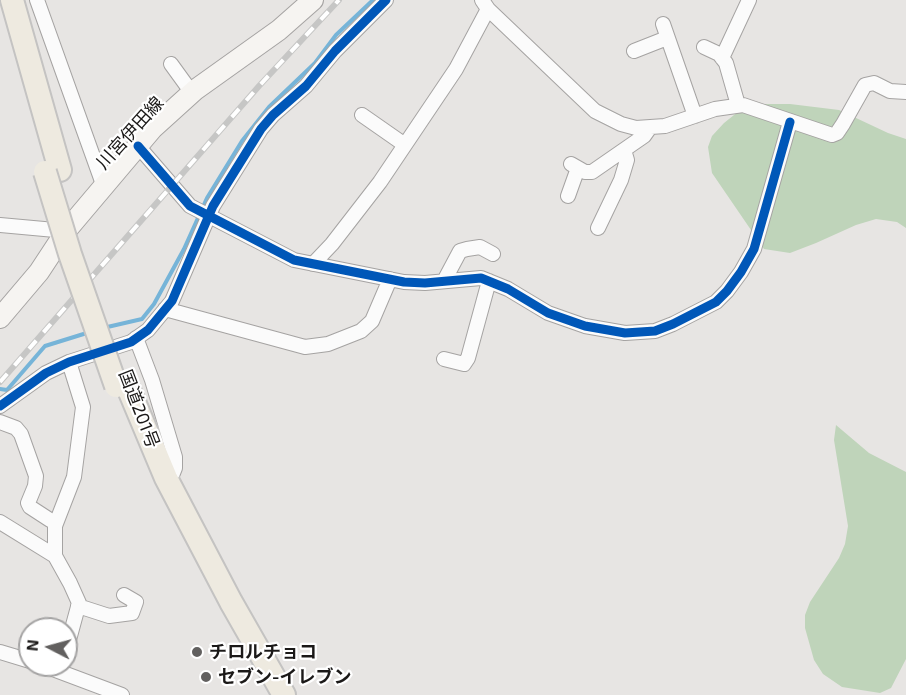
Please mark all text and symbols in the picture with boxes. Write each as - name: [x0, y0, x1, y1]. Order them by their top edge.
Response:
- street label: 川宮伊田線: [92, 92, 168, 174]
- street label: 国道201号: [114, 367, 164, 451]
- north arrow: [18, 617, 78, 677]
- text: N: [22, 639, 42, 652]
- place label: チロルチョコ: [209, 641, 317, 663]
- marker: チロルチョコ: [190, 645, 204, 659]
- place label: セブン-イレブン: [218, 666, 351, 688]
- marker: セブン-イレブン: [199, 670, 213, 684]

